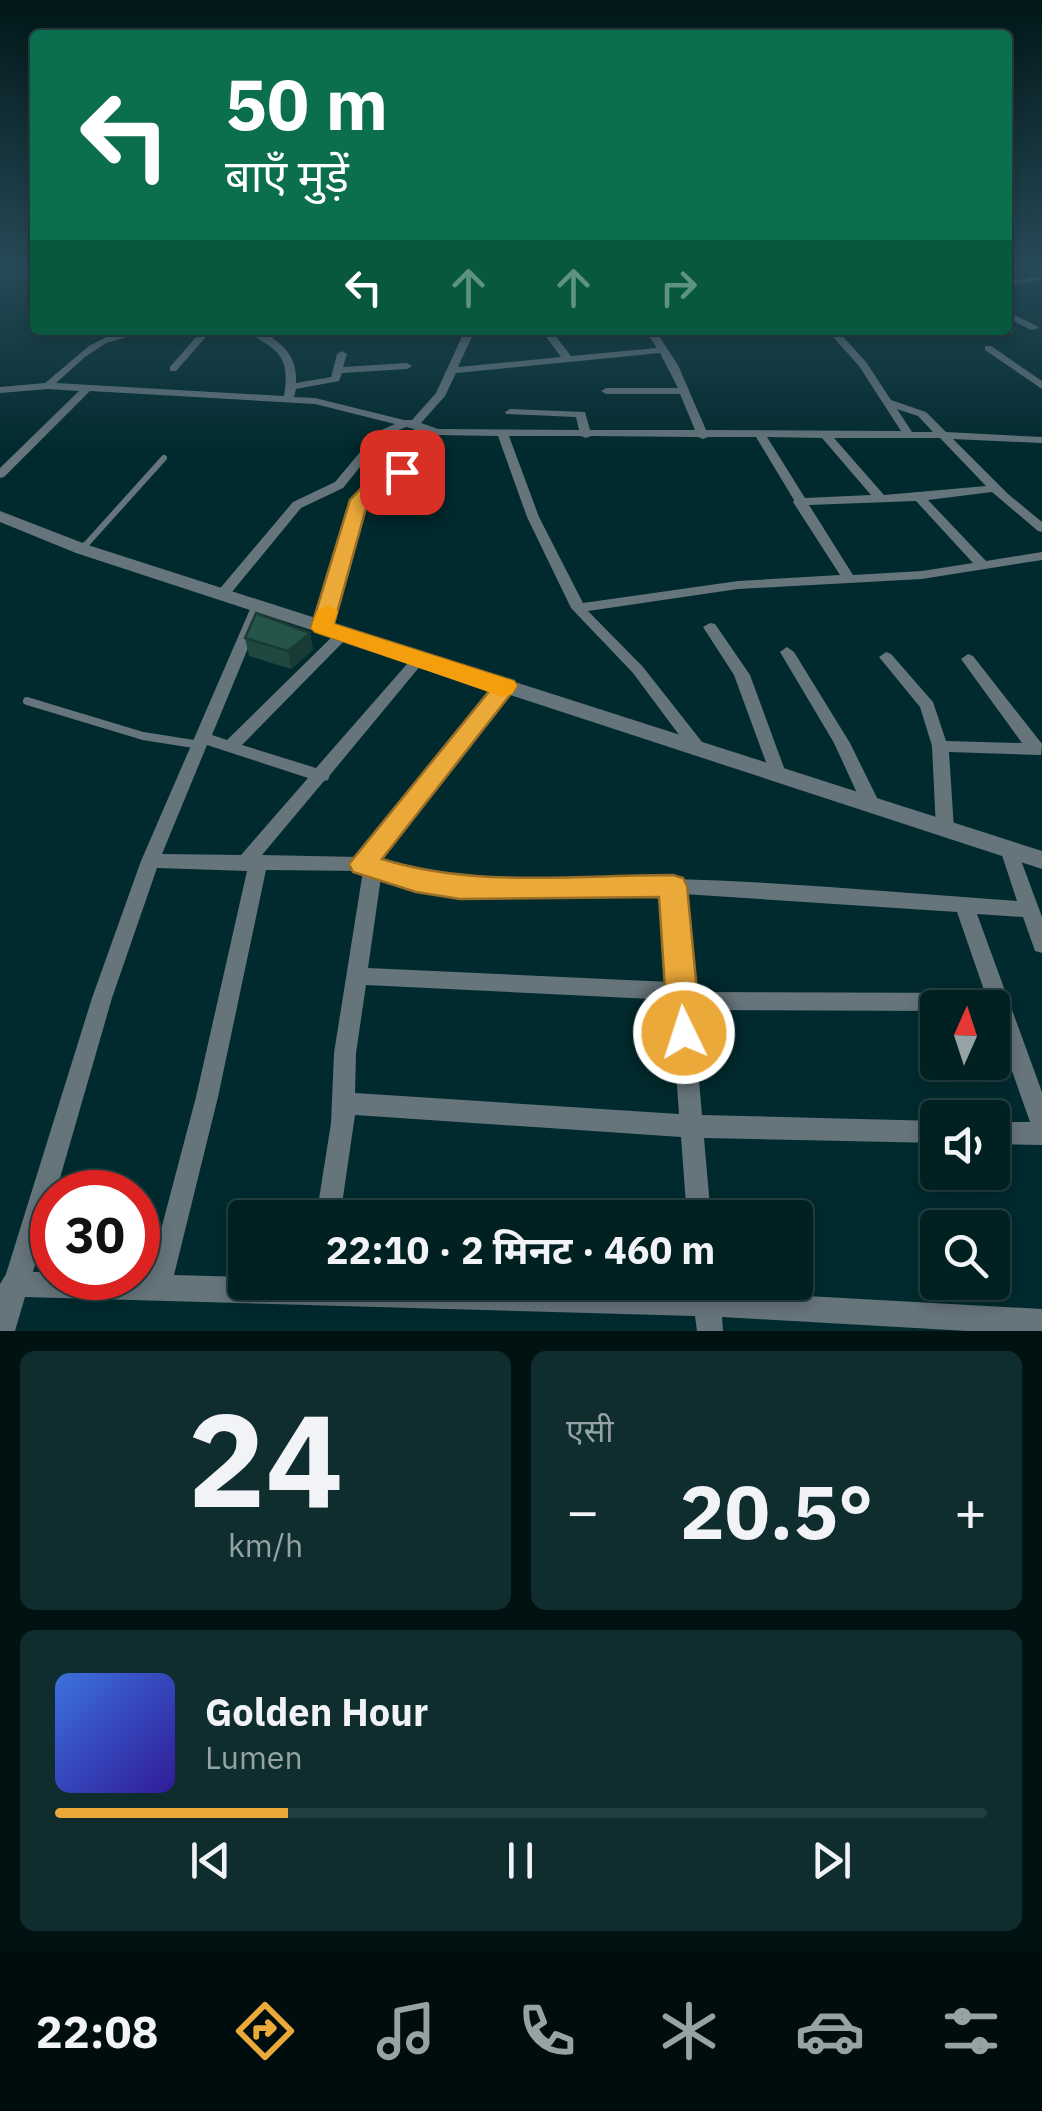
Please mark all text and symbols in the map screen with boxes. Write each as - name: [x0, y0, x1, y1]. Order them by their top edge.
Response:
- text: 50 m: [225, 58, 388, 149]
- icon: left: [60, 70, 190, 200]
- text: बाएँ मुड़ें: [225, 146, 349, 204]
- icon: left: [336, 260, 391, 315]
- icon: ahead: [441, 260, 496, 315]
- icon: ahead: [546, 260, 601, 315]
- icon: right: [651, 260, 706, 315]
- pin: [360, 430, 445, 515]
- icon: arrive: [375, 445, 430, 500]
- position arrow: [632, 981, 736, 1085]
- north arrow: [920, 990, 1010, 1080]
- map controls: [920, 990, 1010, 1300]
- button: sound: [920, 1100, 1010, 1190]
- speed limit sign: 30: [30, 1170, 160, 1300]
- button: search: [920, 1210, 1010, 1300]
- text: 22:10 · 2 मिनट · 460 m: [326, 1225, 715, 1274]
- text: 24: [187, 1374, 344, 1543]
- text: एसी: [566, 1409, 614, 1451]
- text: 20.5°: [680, 1462, 873, 1560]
- text: −: [566, 1475, 599, 1546]
- text: +: [954, 1475, 987, 1546]
- text: km/h: [228, 1524, 303, 1566]
- text: Golden Hour: [205, 1687, 428, 1736]
- text: Lumen: [205, 1736, 303, 1778]
- icon: previous: [183, 1833, 238, 1888]
- icon: pause: [493, 1833, 548, 1888]
- icon: next: [804, 1833, 859, 1888]
- icon: directions: [230, 1996, 300, 2066]
- icon: music: [371, 1996, 441, 2066]
- icon: phone: [512, 1996, 582, 2066]
- icon: climate: [654, 1996, 724, 2066]
- icon: car: [795, 1996, 865, 2066]
- icon: filters: [936, 1996, 1006, 2066]
- text: 22:08: [36, 2002, 159, 2060]

